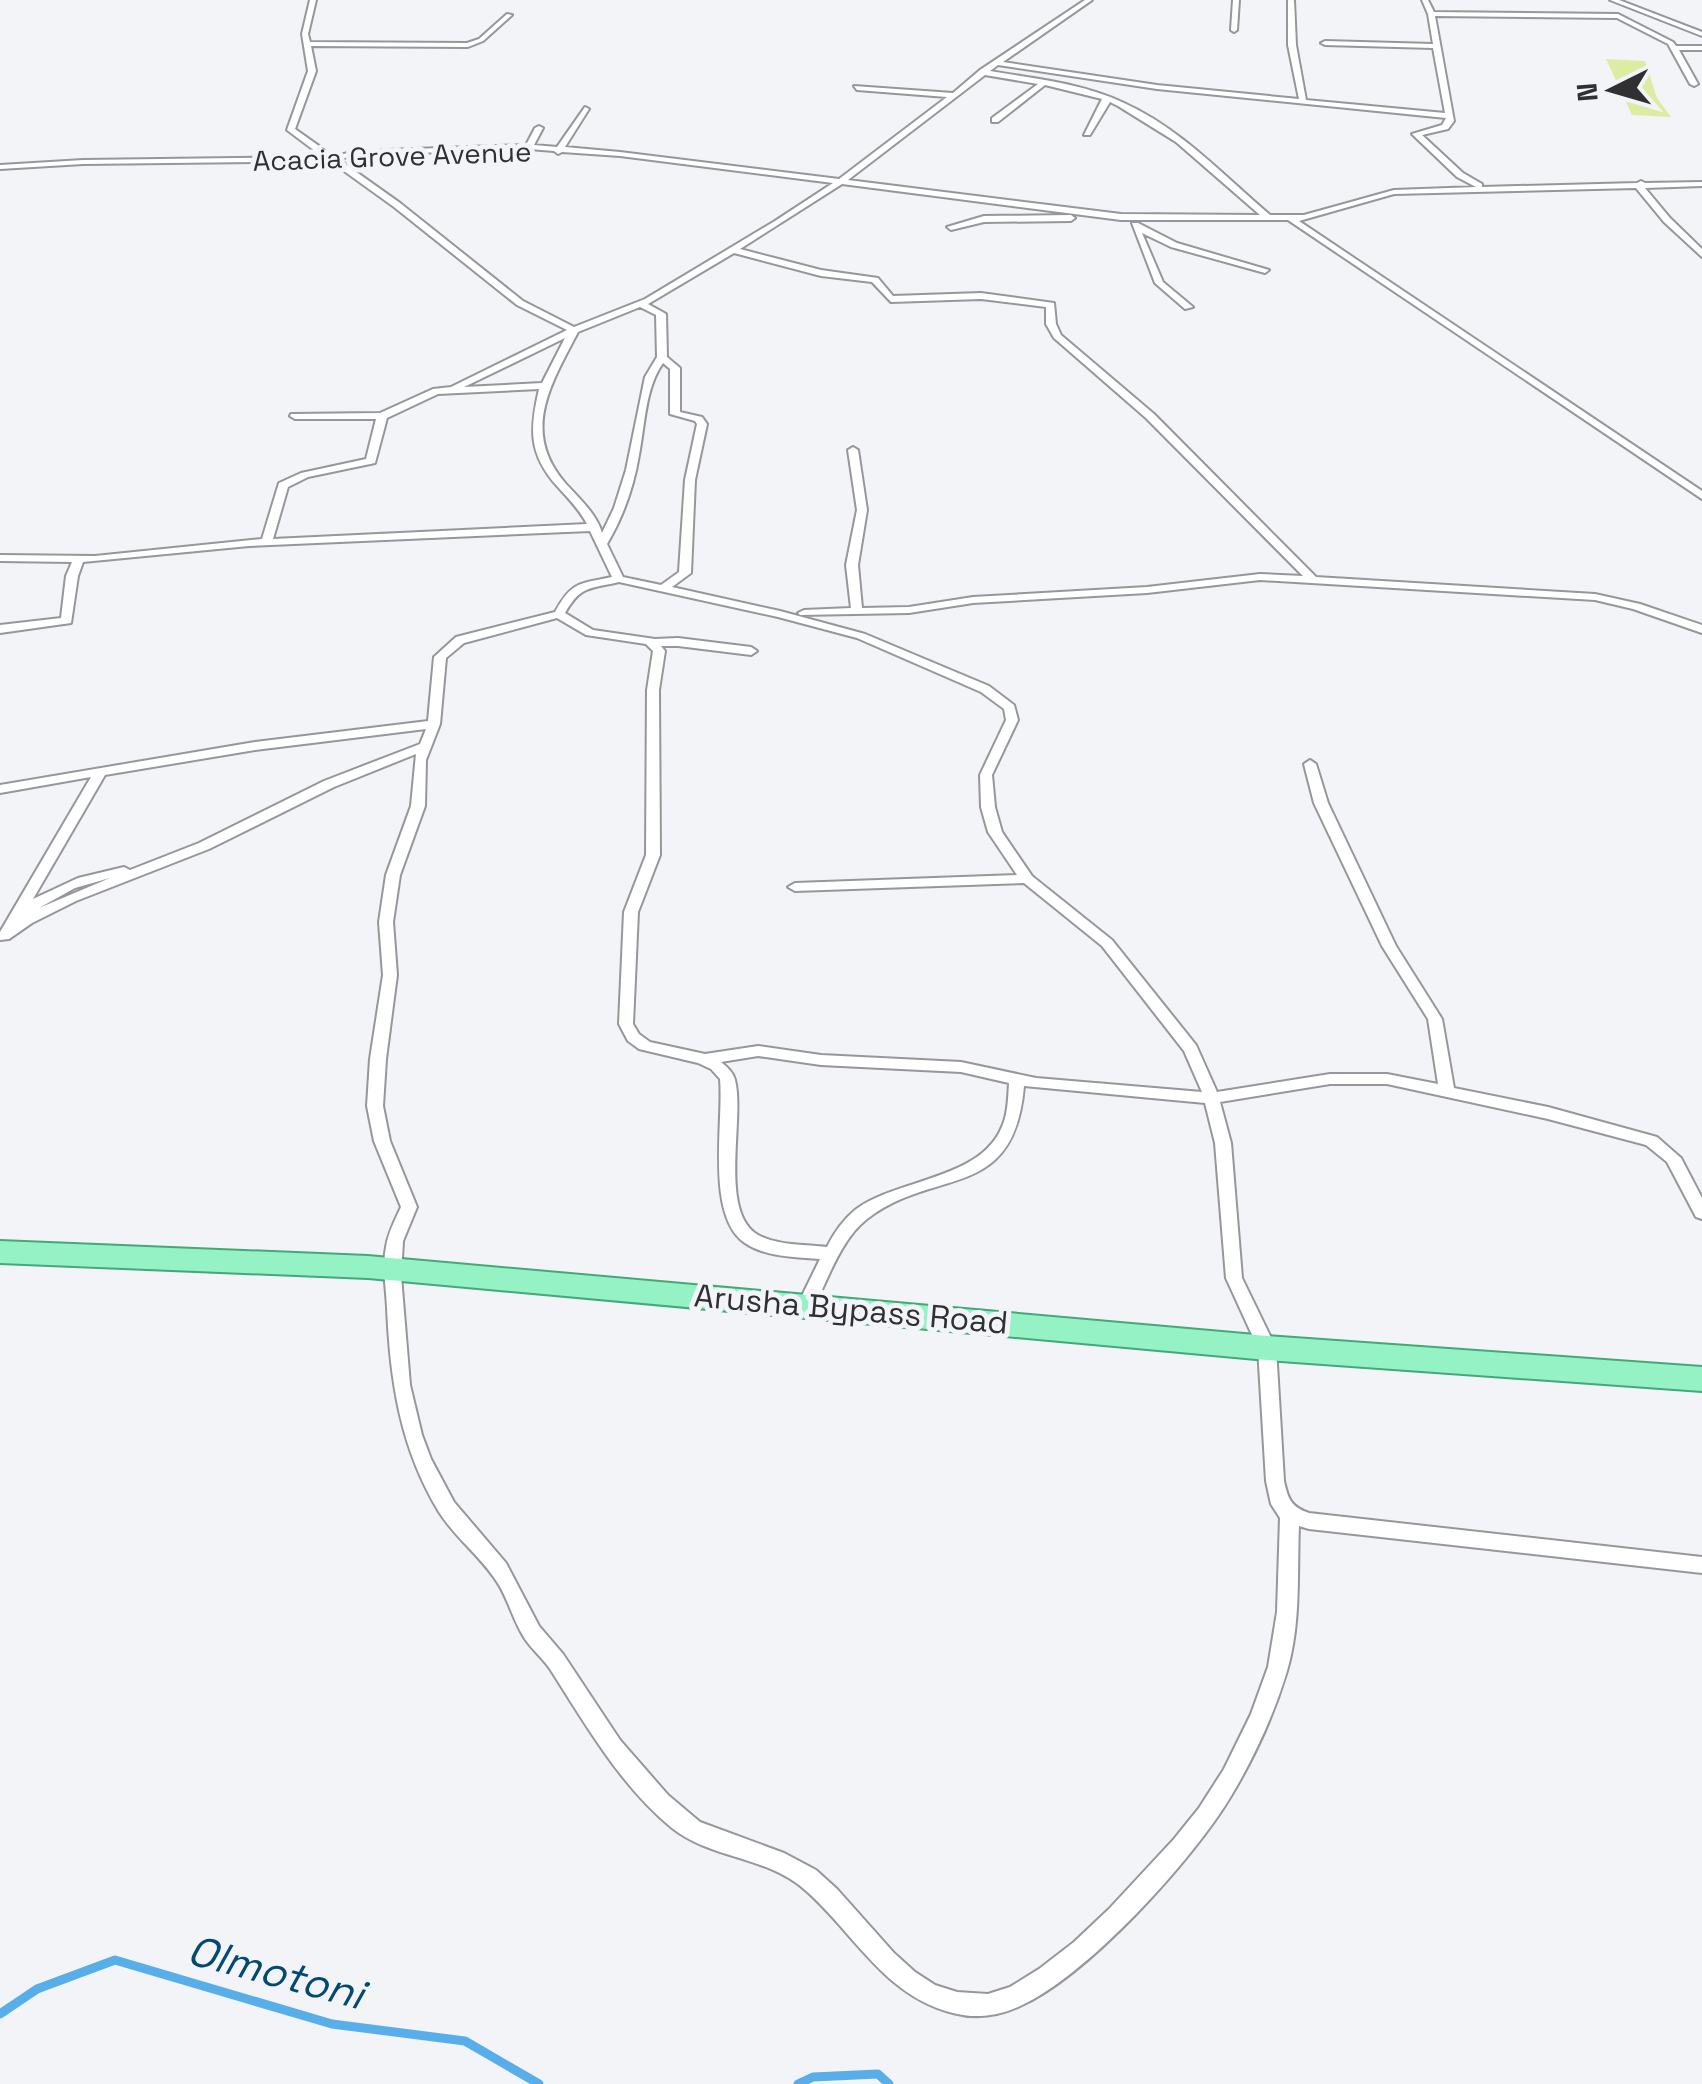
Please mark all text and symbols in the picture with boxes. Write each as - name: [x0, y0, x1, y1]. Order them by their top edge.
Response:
- north arrow: [1562, 40, 1662, 140]
- text: N: [1568, 81, 1606, 103]
- street label: Acacia Grove Avenue: [252, 133, 532, 179]
- street label: Arusha Bypass Road: [692, 1275, 1010, 1343]
- water label: Olmotoni: [182, 1923, 374, 2022]

